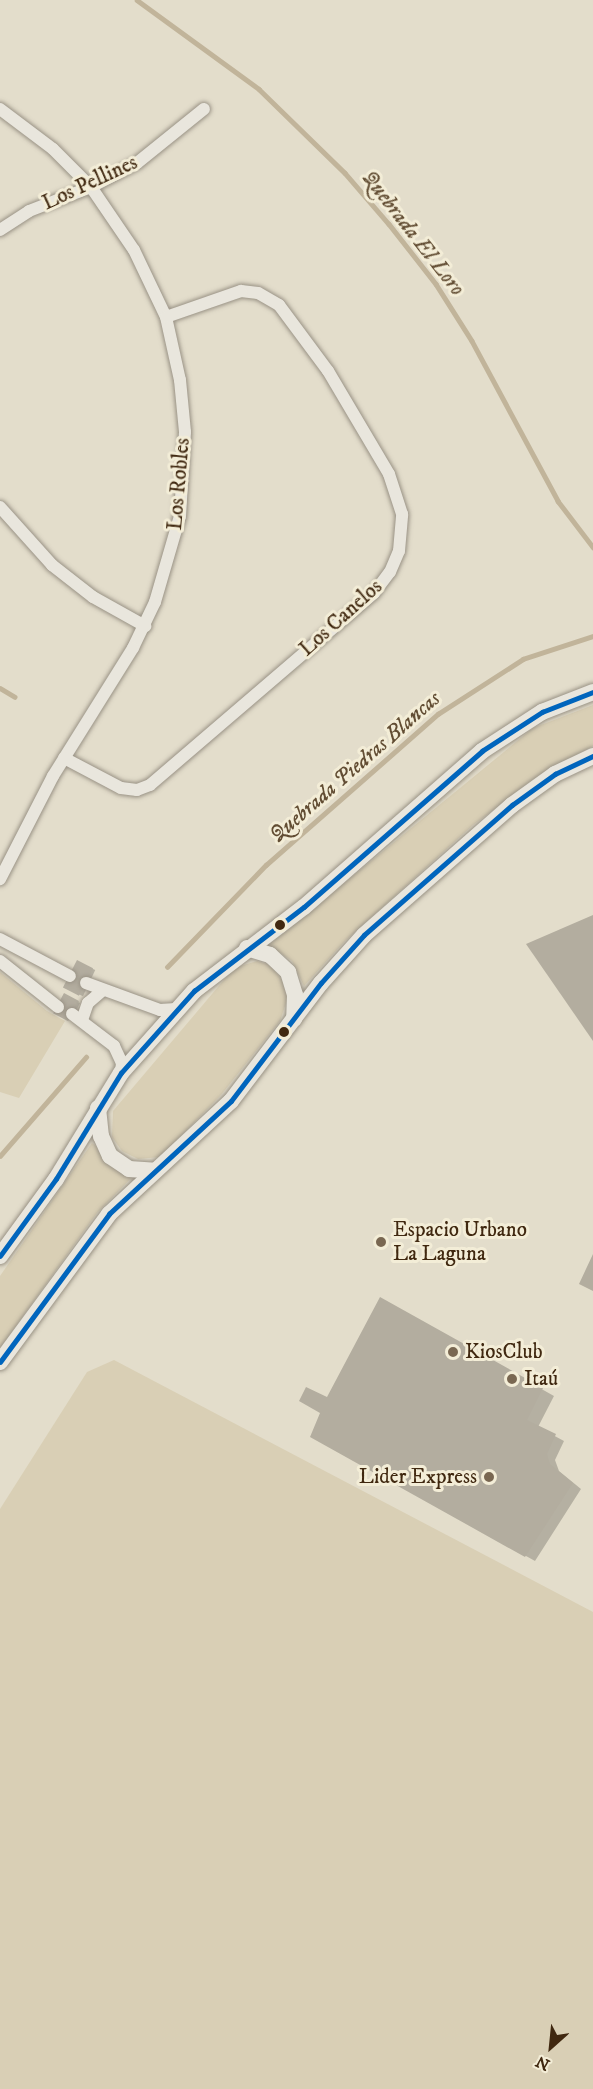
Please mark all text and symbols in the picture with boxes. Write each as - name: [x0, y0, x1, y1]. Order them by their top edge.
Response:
- street label: Los Pellines: [38, 150, 142, 216]
- water label: Quebrada El Loro: [356, 165, 470, 301]
- street label: Los Robles: [162, 437, 196, 531]
- street label: Los Canelos: [294, 574, 388, 662]
- water label: Quebrada Piedras Blancas: [264, 686, 446, 848]
- unlabelled marker: [274, 919, 286, 931]
- unlabelled marker: [278, 1026, 290, 1038]
- place label: Espacio Urbano La Laguna: [393, 1217, 527, 1267]
- marker: Espacio Urbano La Laguna: [374, 1235, 388, 1249]
- place label: KiosClub: [465, 1339, 543, 1365]
- marker: KiosClub: [446, 1345, 460, 1359]
- place label: Itaú: [524, 1366, 558, 1392]
- marker: Itaú: [505, 1372, 519, 1386]
- place label: Lider Express: [359, 1464, 477, 1490]
- marker: Lider Express: [482, 1470, 496, 1484]
- north arrow: [521, 2017, 581, 2077]
- text: N: [532, 2051, 553, 2075]

